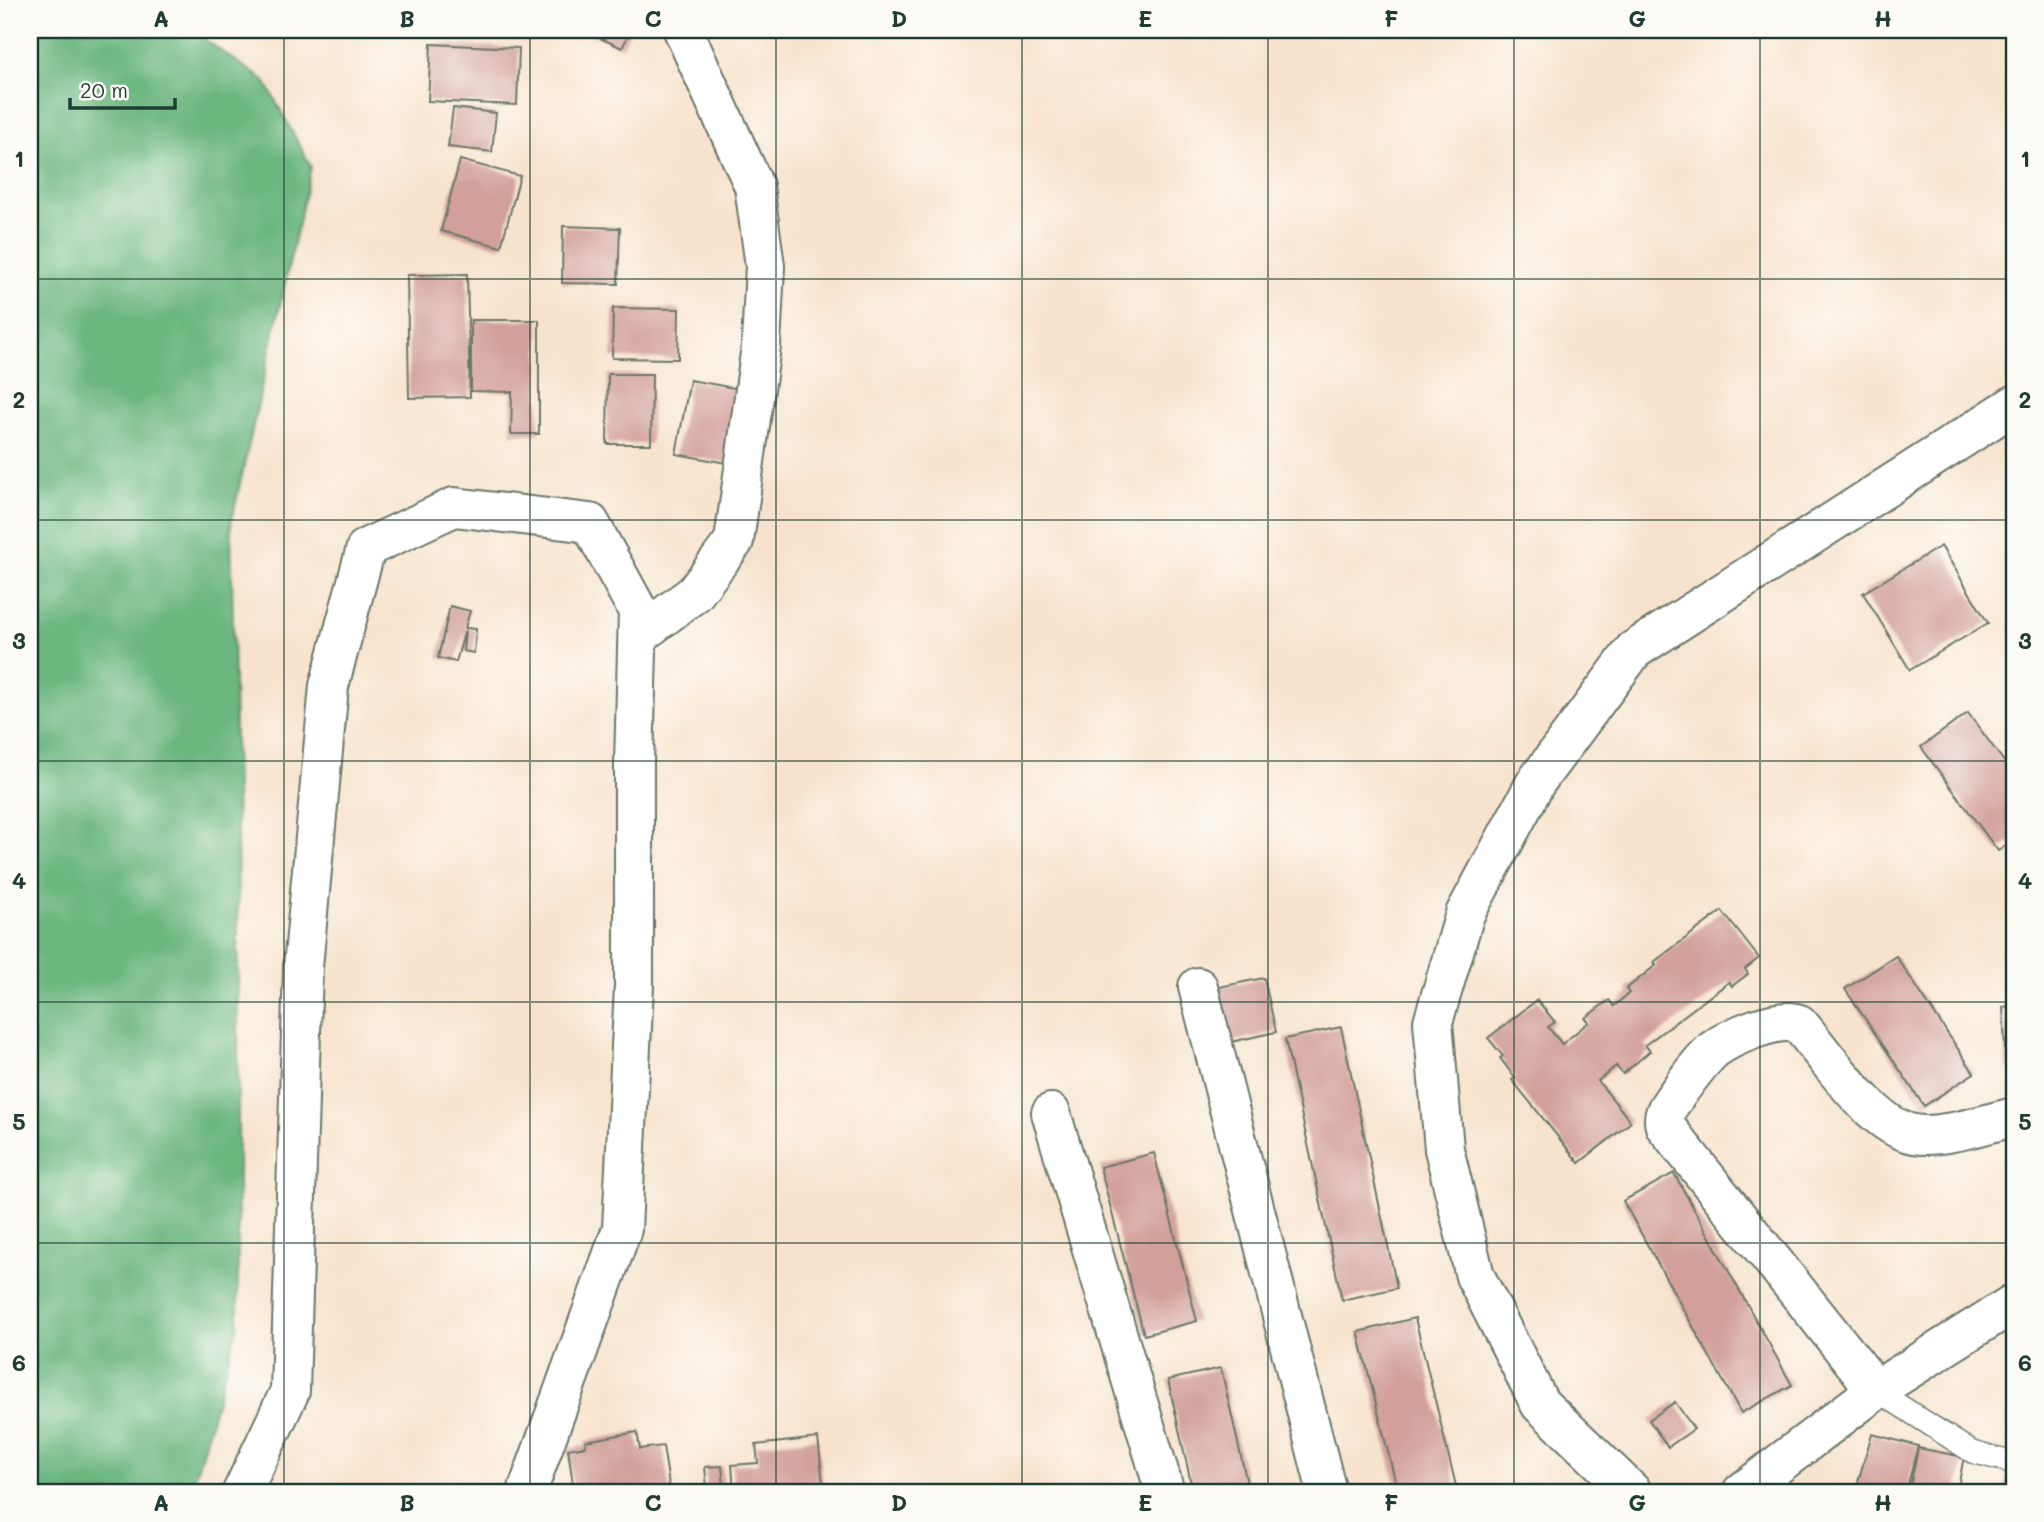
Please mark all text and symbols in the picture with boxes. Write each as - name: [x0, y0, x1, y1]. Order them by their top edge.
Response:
- text: A: [153, 3, 169, 33]
- text: B: [399, 3, 415, 33]
- text: C: [644, 3, 662, 33]
- text: D: [891, 3, 907, 33]
- text: E: [1138, 3, 1152, 33]
- text: F: [1384, 3, 1398, 33]
- text: G: [1628, 3, 1646, 33]
- text: H: [1874, 3, 1892, 33]
- scale bar: [70, 66, 175, 110]
- text: 20 m: [80, 76, 128, 103]
- text: 1: [14, 143, 24, 173]
- text: 1: [2020, 143, 2030, 173]
- text: 2: [13, 384, 25, 414]
- text: 2: [2019, 384, 2031, 414]
- text: 3: [12, 625, 26, 655]
- text: 3: [2018, 625, 2032, 655]
- text: 4: [12, 865, 26, 895]
- text: 4: [2018, 865, 2032, 895]
- text: 5: [12, 1106, 26, 1136]
- text: 5: [2018, 1106, 2032, 1136]
- text: 6: [12, 1347, 26, 1377]
- text: 6: [2018, 1347, 2032, 1377]
- text: A: [153, 1487, 169, 1517]
- text: B: [399, 1487, 415, 1517]
- text: C: [644, 1487, 662, 1517]
- text: D: [891, 1487, 907, 1517]
- text: E: [1138, 1487, 1152, 1517]
- text: F: [1384, 1487, 1398, 1517]
- text: G: [1628, 1487, 1646, 1517]
- text: H: [1874, 1487, 1892, 1517]

